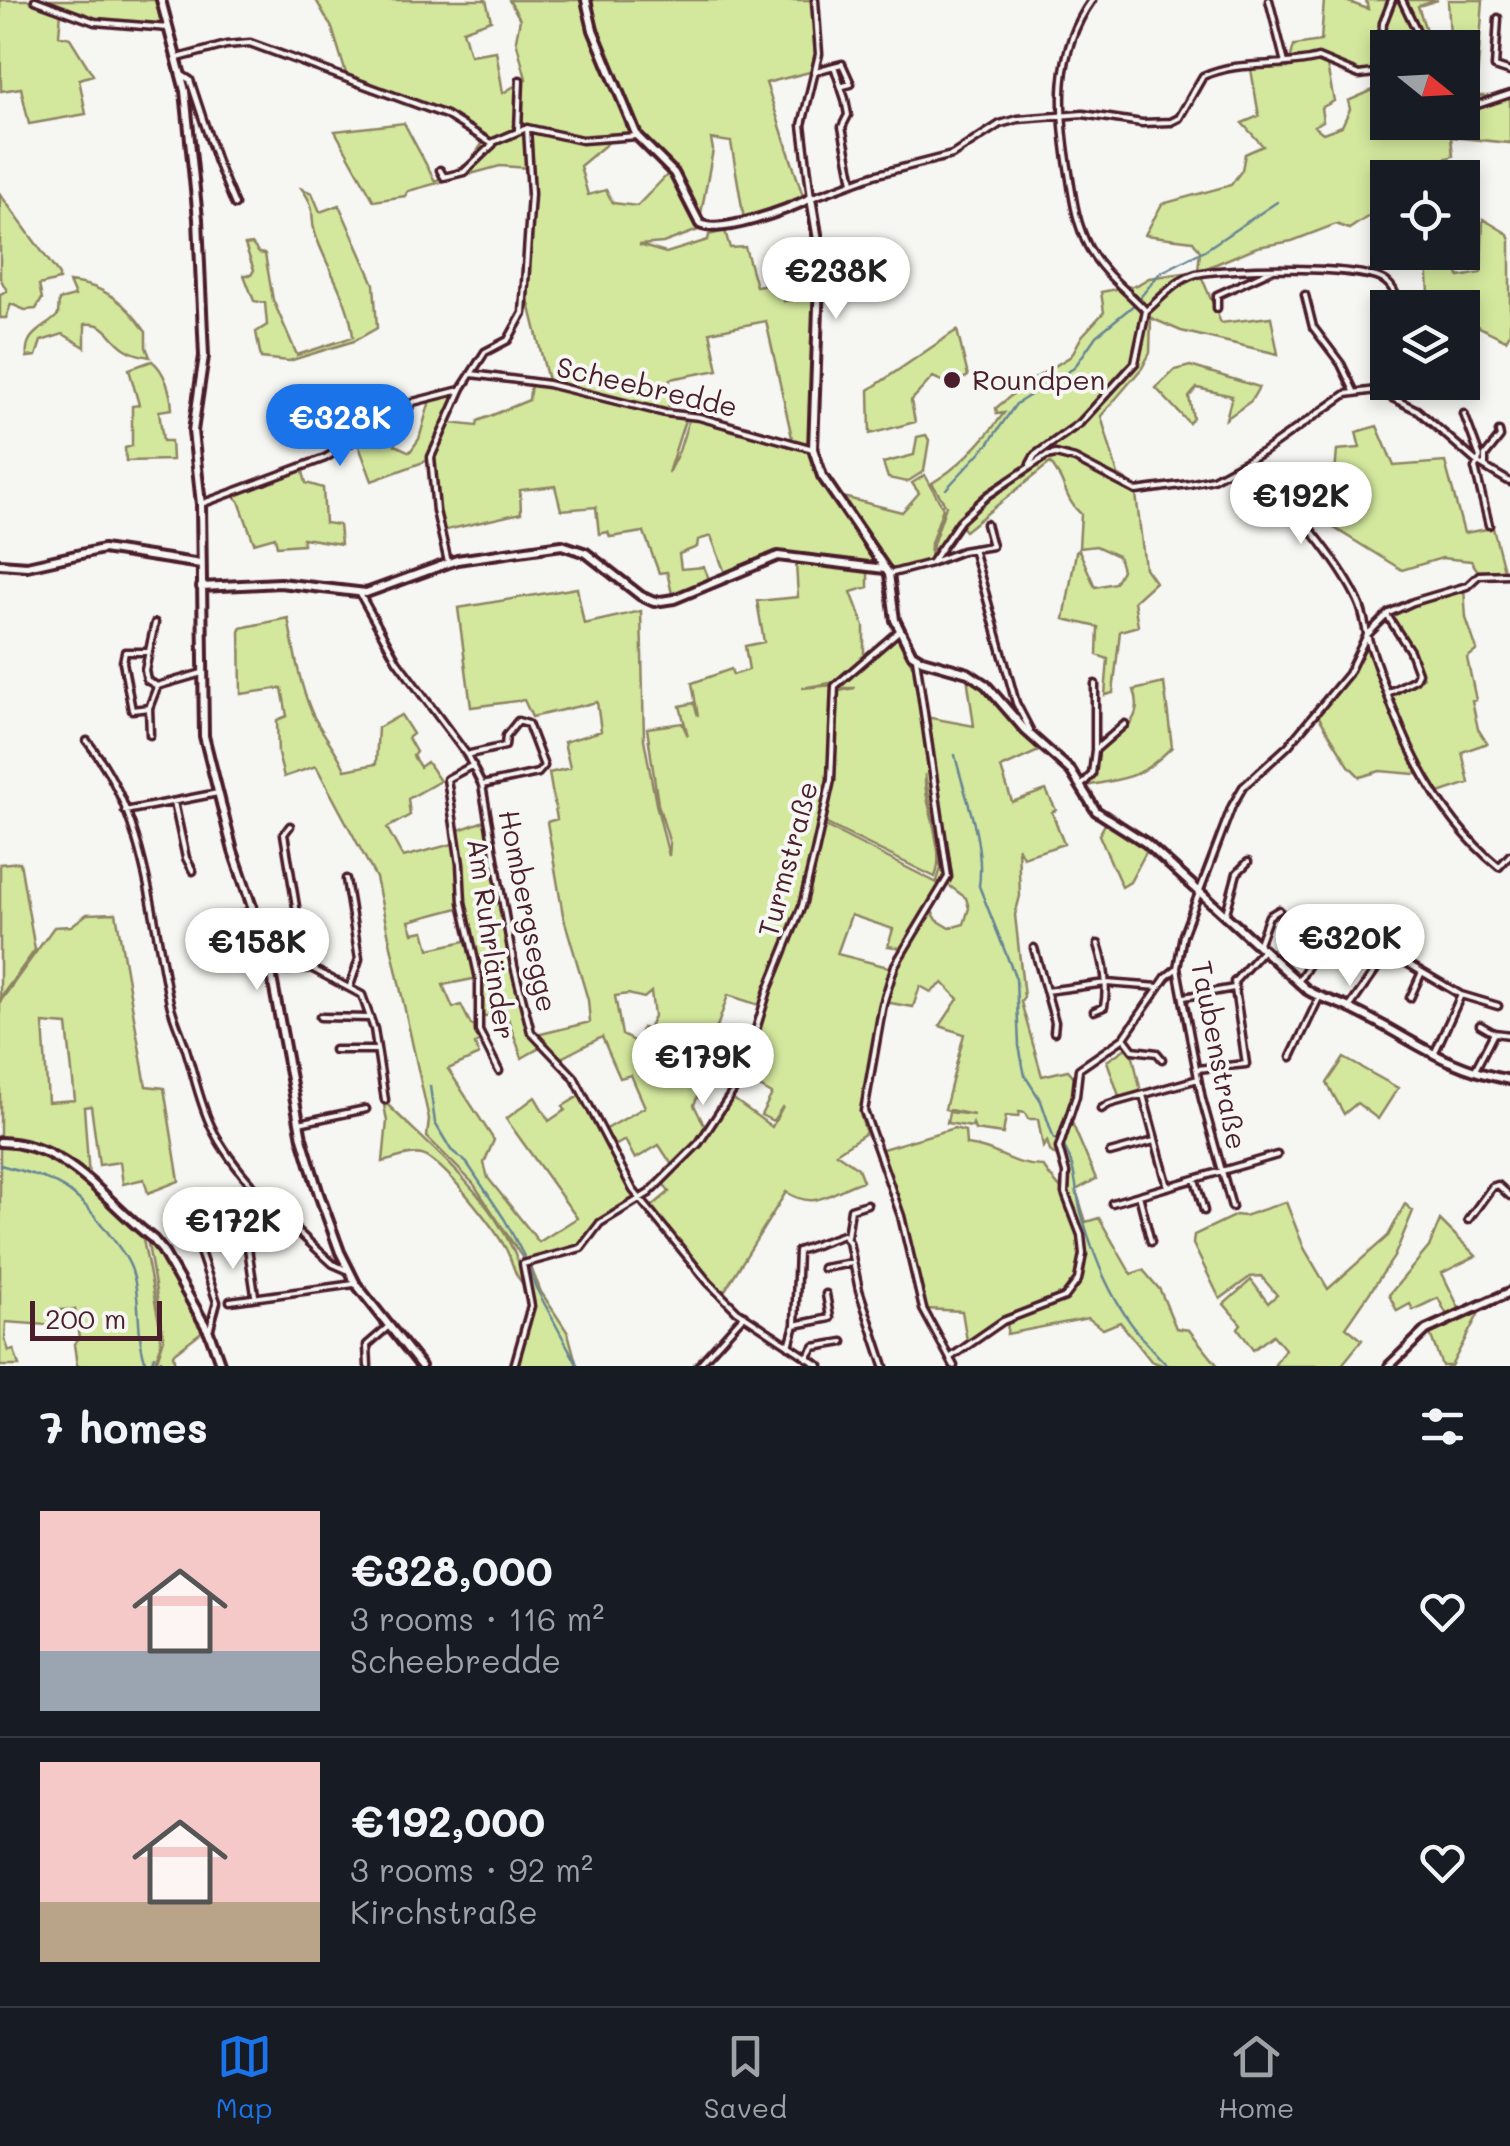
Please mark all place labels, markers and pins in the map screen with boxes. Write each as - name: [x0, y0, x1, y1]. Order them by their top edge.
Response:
- pin: €238K: [766, 237, 906, 322]
- place label: Roundpen: [972, 361, 1105, 397]
- marker: Roundpen: [941, 369, 963, 391]
- pin: €328K: [270, 384, 410, 469]
- pin: €192K: [1231, 462, 1371, 547]
- pin: €320K: [1280, 904, 1420, 989]
- pin: €158K: [187, 908, 327, 993]
- pin: €179K: [633, 1023, 773, 1108]
- pin: €172K: [163, 1187, 303, 1272]

